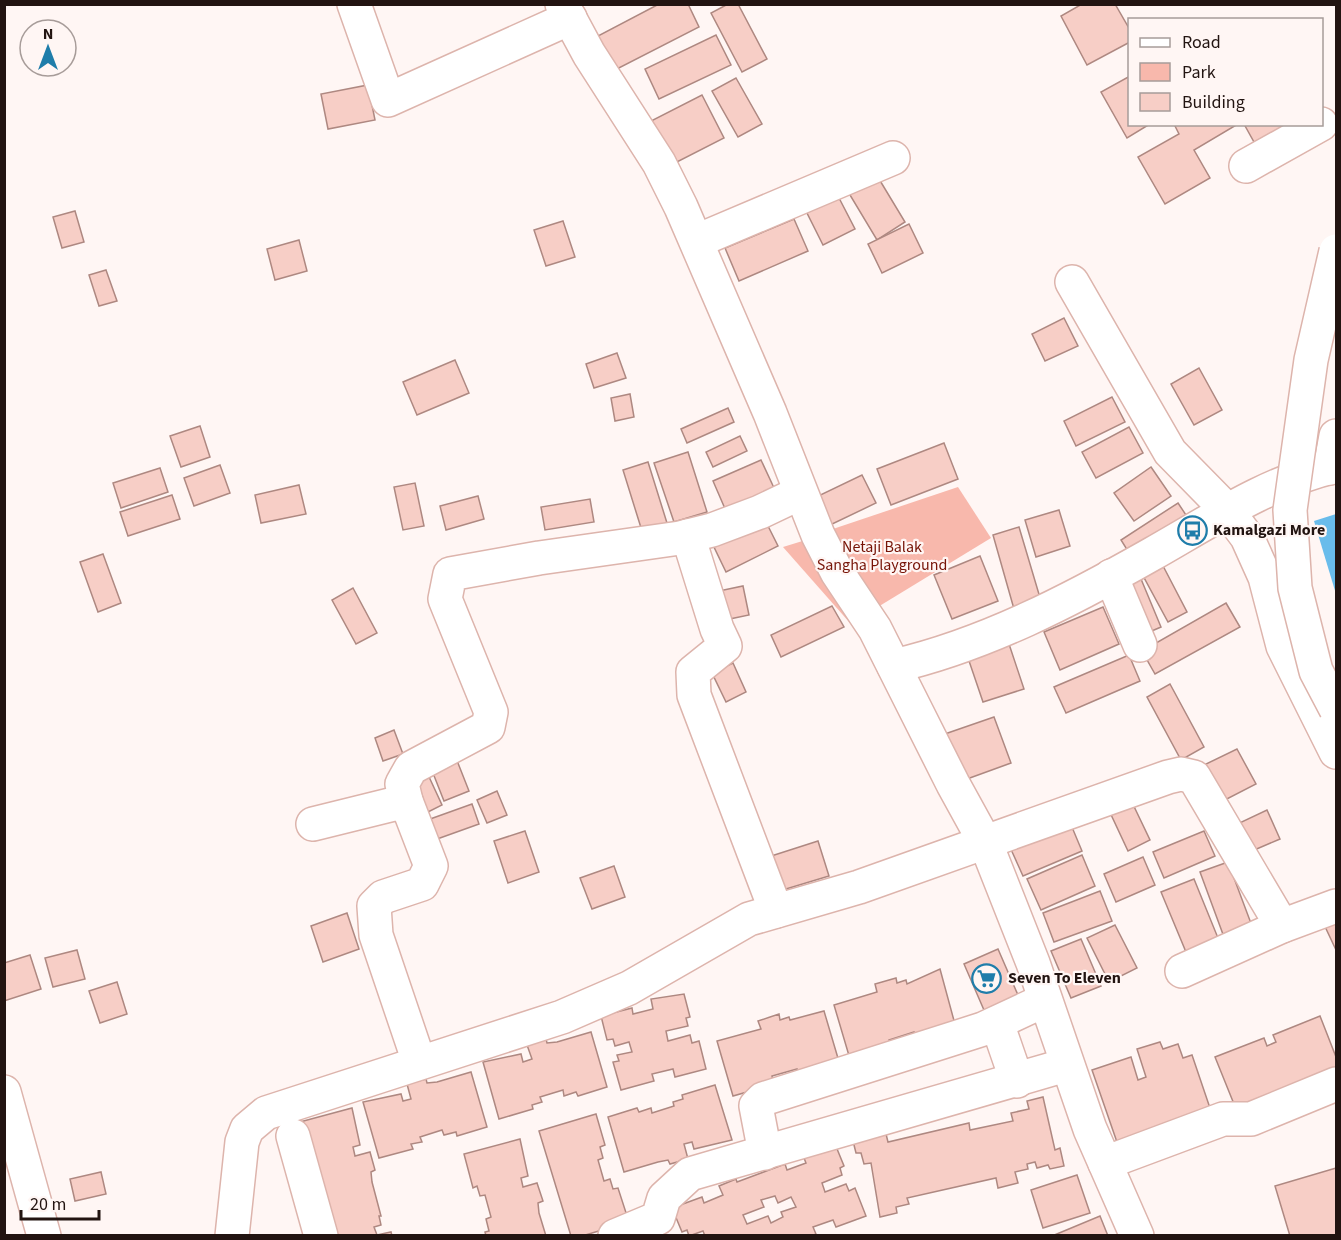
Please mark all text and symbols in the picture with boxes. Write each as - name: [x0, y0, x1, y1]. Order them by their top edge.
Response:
- north arrow: [18, 18, 78, 78]
- legend: [1128, 18, 1323, 126]
- text: N: [43, 23, 53, 45]
- text: Road: [1182, 30, 1221, 55]
- text: Park: [1182, 60, 1216, 85]
- text: Building: [1182, 90, 1245, 115]
- bus stop icon: Kamalgazi More: [1176, 514, 1208, 546]
- place label: Kamalgazi More: [1213, 519, 1325, 541]
- park label: Netaji Balak Sangha Playground: [817, 536, 947, 576]
- supermarket icon: Seven To Eleven: [971, 962, 1003, 994]
- place label: Seven To Eleven: [1008, 967, 1121, 989]
- scale bar: [21, 1183, 99, 1221]
- text: 20 m: [30, 1192, 66, 1217]

